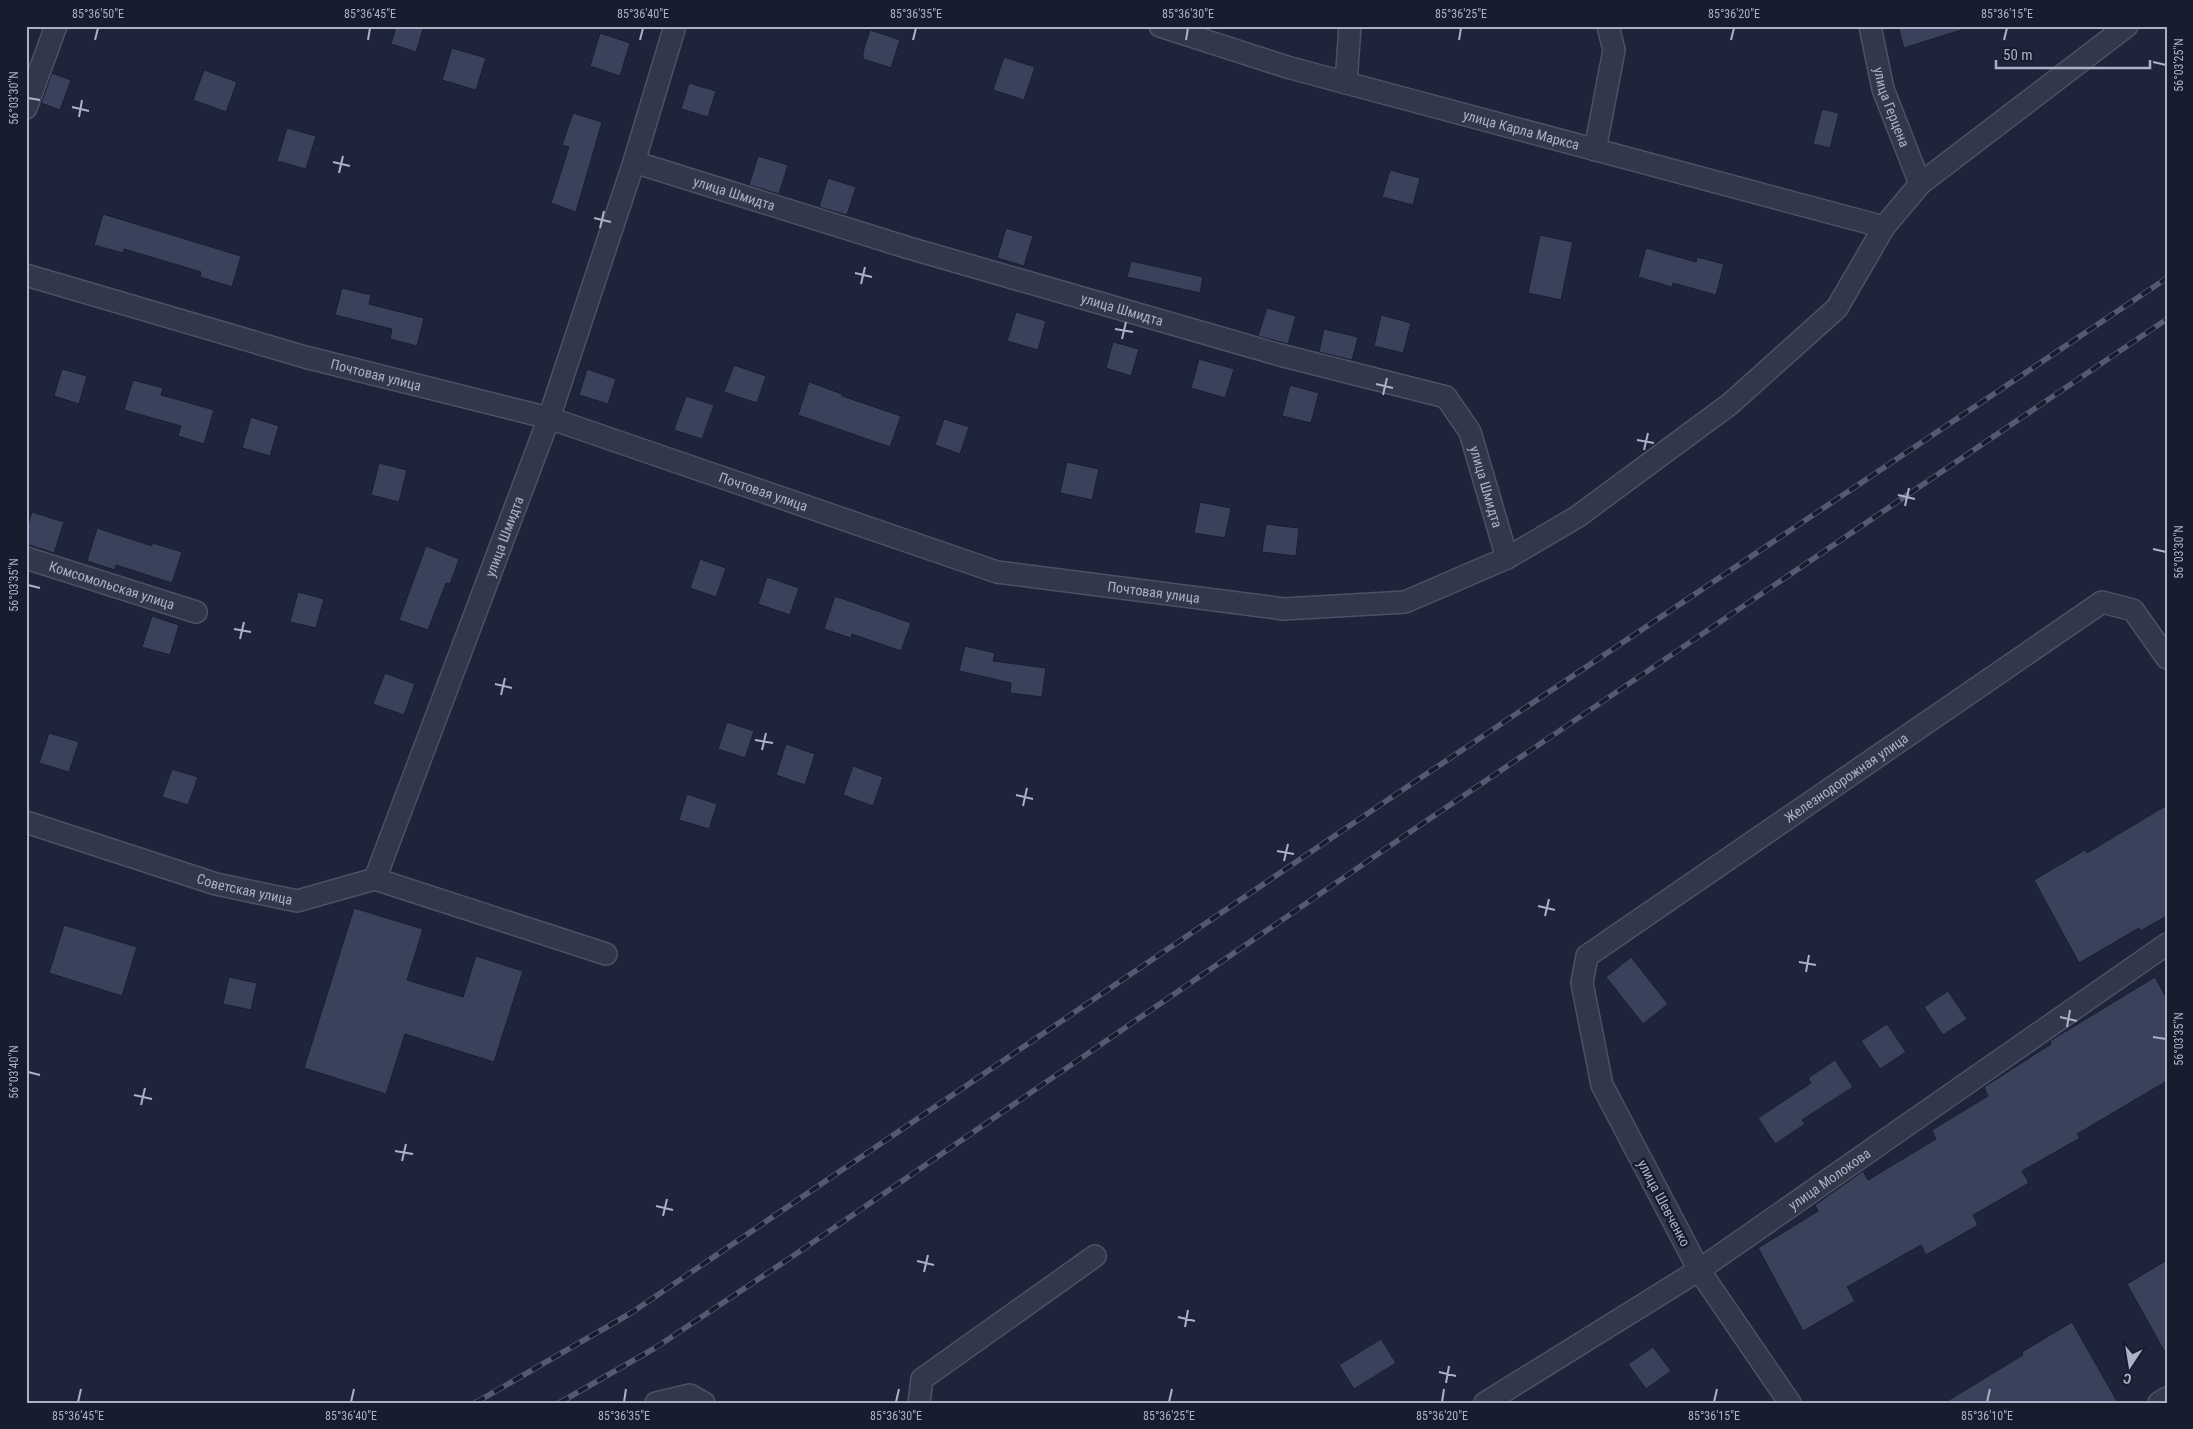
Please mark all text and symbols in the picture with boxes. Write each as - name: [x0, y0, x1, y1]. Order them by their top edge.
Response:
- text: 85°36'50"E: [72, 7, 124, 21]
- text: 85°36'45"E: [344, 7, 396, 21]
- text: 85°36'40"E: [617, 7, 669, 21]
- text: 85°36'35"E: [890, 7, 942, 21]
- text: 85°36'30"E: [1162, 7, 1214, 21]
- text: 85°36'25"E: [1435, 7, 1487, 21]
- text: 85°36'20"E: [1708, 7, 1760, 21]
- text: 85°36'15"E: [1981, 7, 2033, 21]
- scale bar: [1996, 38, 2149, 70]
- text: 56°03'25"N: [2172, 38, 2186, 92]
- text: 50 m: [2003, 46, 2033, 64]
- street label: улица Герцена: [1871, 66, 1913, 149]
- text: 56°03'30"N: [7, 71, 21, 125]
- street label: улица Карла Маркса: [1461, 107, 1581, 153]
- street label: улица Шмидта: [691, 173, 777, 214]
- street label: улица Шмидта: [1079, 290, 1165, 329]
- street label: Почтовая улица: [329, 356, 423, 394]
- street label: улица Шмидта: [1466, 444, 1506, 530]
- street label: Почтовая улица: [717, 469, 810, 514]
- street label: улица Шмидта: [482, 494, 527, 579]
- text: 56°03'30"N: [2172, 525, 2186, 579]
- text: 56°03'35"N: [7, 558, 21, 612]
- street label: Комсомольская улица: [47, 558, 177, 613]
- street label: Почтовая улица: [1107, 578, 1201, 606]
- street label: Железнодорожная улица: [1781, 730, 1911, 826]
- street label: Советская улица: [195, 870, 294, 908]
- text: 56°03'35"N: [2172, 1012, 2186, 1066]
- text: 56°03'40"N: [7, 1045, 21, 1099]
- street label: улица Молокова: [1785, 1145, 1874, 1213]
- street label: улица Шевченко: [1634, 1157, 1694, 1249]
- north arrow: [2106, 1342, 2156, 1392]
- text: С: [2122, 1370, 2133, 1387]
- text: 85°36'45"E: [52, 1409, 104, 1423]
- text: 85°36'40"E: [325, 1409, 377, 1423]
- text: 85°36'35"E: [598, 1409, 650, 1423]
- text: 85°36'30"E: [870, 1409, 922, 1423]
- text: 85°36'25"E: [1143, 1409, 1195, 1423]
- text: 85°36'20"E: [1416, 1409, 1468, 1423]
- text: 85°36'15"E: [1688, 1409, 1740, 1423]
- text: 85°36'10"E: [1961, 1409, 2013, 1423]

